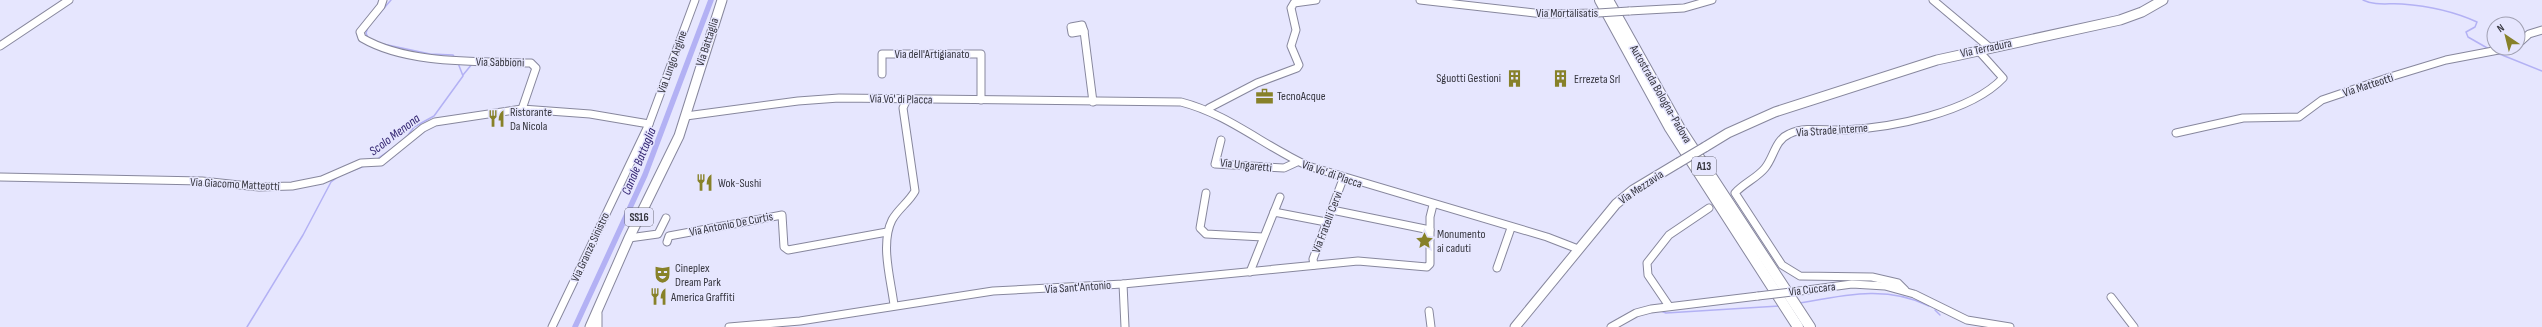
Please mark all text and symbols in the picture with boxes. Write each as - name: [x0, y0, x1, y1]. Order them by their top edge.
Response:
- street label: Via Mortalisatis: [1536, 6, 1598, 21]
- street label: Via Battaglia: [693, 16, 722, 68]
- north arrow: [2486, 16, 2526, 56]
- text: N: [2494, 21, 2507, 35]
- street label: Via Lungo Argine: [654, 29, 691, 96]
- street label: Via Terradura: [1959, 36, 2014, 61]
- street label: Autostrada Bologna-Padova: [1626, 42, 1695, 146]
- street label: Via dell'Artigianato: [894, 47, 970, 62]
- street label: Via Sabbioni: [476, 55, 524, 70]
- building icon: Sguotti Gestioni: [1504, 68, 1524, 88]
- building icon: Errezeta Srl: [1551, 69, 1571, 89]
- street label: Via Matteotti: [2341, 70, 2395, 101]
- place label: Sguotti Gestioni: [1436, 71, 1501, 86]
- place label: Errezeta Srl: [1574, 72, 1620, 87]
- office icon: TecnoAcque: [1254, 86, 1274, 106]
- place label: TecnoAcque: [1277, 89, 1326, 104]
- street label: Via Vo' di Placca: [869, 91, 933, 108]
- place label: Ristorante Da Nicola: [510, 105, 552, 134]
- restaurant icon: Ristorante Da Nicola: [487, 109, 507, 129]
- water label: Scolo Menona: [366, 110, 424, 159]
- street label: Via Strade interne: [1796, 121, 1869, 140]
- water label: Canale Battaglia: [618, 125, 660, 197]
- street label: Via Ungaretti: [1219, 155, 1273, 176]
- street label: Via Vo' di Placca: [1300, 157, 1364, 192]
- road number: A13: [1692, 157, 1716, 175]
- street label: Via Mezzavia: [1616, 167, 1667, 208]
- restaurant icon: Wok-Sushi: [695, 173, 715, 193]
- street label: Via Giacomo Matteotti: [190, 175, 280, 194]
- place label: Wok-Sushi: [718, 176, 761, 191]
- street label: Via Fratelli Cervi: [1309, 189, 1346, 255]
- road number: SS16: [625, 208, 653, 226]
- street label: Via Antonio De Curtis: [688, 209, 774, 240]
- street label: Via Granze Sinistro: [568, 210, 613, 284]
- place label: Monumento ai caduti: [1437, 227, 1486, 256]
- place icon: Monumento ai caduti: [1414, 231, 1434, 251]
- place label: Cineplex Dream Park: [675, 261, 721, 290]
- theatre icon: Cineplex Dream Park: [652, 265, 672, 285]
- street label: Via Sant'Antonio: [1045, 278, 1112, 297]
- street label: Via Cuccara: [1788, 279, 1837, 300]
- restaurant icon: America Graffiti: [648, 287, 668, 307]
- place label: America Graffiti: [670, 290, 735, 305]

